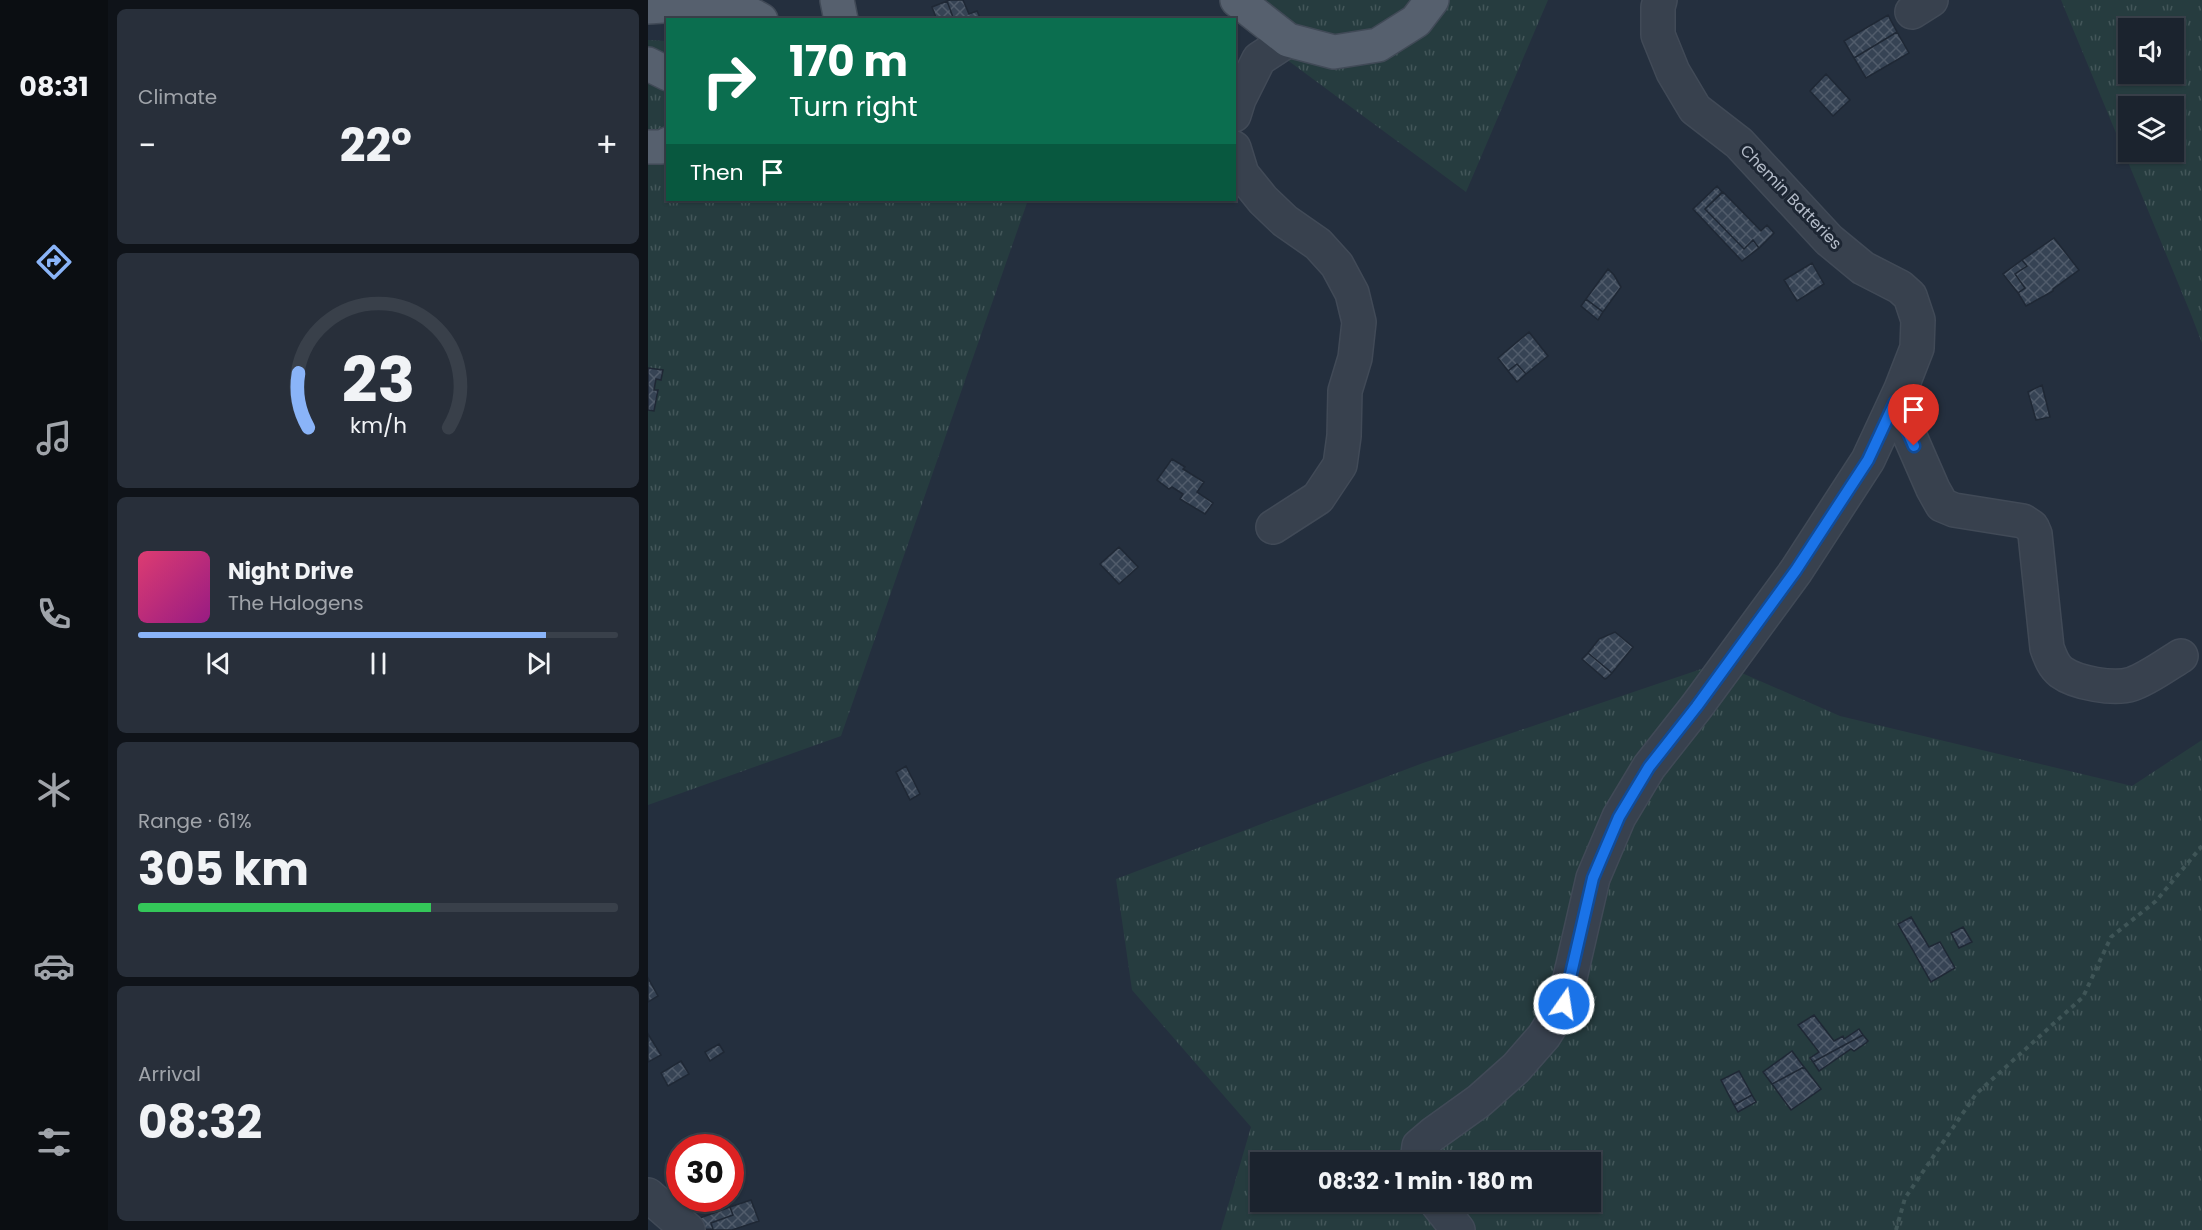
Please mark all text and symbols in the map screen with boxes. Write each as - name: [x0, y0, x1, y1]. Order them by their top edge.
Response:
- map controls: [2118, 18, 2184, 162]
- button: sound: [2118, 18, 2184, 84]
- text: 170 m: [789, 32, 908, 91]
- icon: right: [690, 42, 768, 120]
- text: 08:31: [19, 68, 89, 105]
- text: Climate: [138, 83, 217, 111]
- text: Turn right: [789, 88, 918, 125]
- button: layers: [2118, 96, 2184, 162]
- text: 22°: [340, 114, 412, 177]
- text: −: [138, 122, 156, 169]
- text: +: [595, 122, 618, 169]
- street label: Chemin Batteries: [1735, 139, 1847, 255]
- icon: arrive: [756, 156, 789, 189]
- text: Then: [690, 157, 744, 188]
- icon: directions: [33, 241, 75, 283]
- text: 23: [341, 336, 415, 424]
- pin: [1888, 384, 1939, 446]
- icon: arrive: [1897, 393, 1930, 426]
- text: km/h: [349, 410, 407, 441]
- icon: music: [33, 417, 75, 459]
- text: Night Drive: [228, 556, 354, 587]
- text: The Halogens: [228, 589, 364, 617]
- icon: phone: [33, 593, 75, 635]
- icon: previous: [202, 647, 235, 680]
- icon: pause: [362, 647, 395, 680]
- icon: next: [522, 647, 555, 680]
- icon: climate: [33, 769, 75, 811]
- text: Range · 61%: [138, 807, 252, 835]
- text: 305 km: [138, 838, 309, 901]
- icon: car: [33, 945, 75, 987]
- position arrow: [1532, 972, 1596, 1036]
- text: Arrival: [138, 1060, 201, 1088]
- text: 08:32: [138, 1091, 262, 1154]
- icon: filters: [33, 1121, 75, 1163]
- speed limit sign: 30: [666, 1134, 744, 1212]
- text: 08:32 · 1 min · 180 m: [1318, 1166, 1533, 1197]

